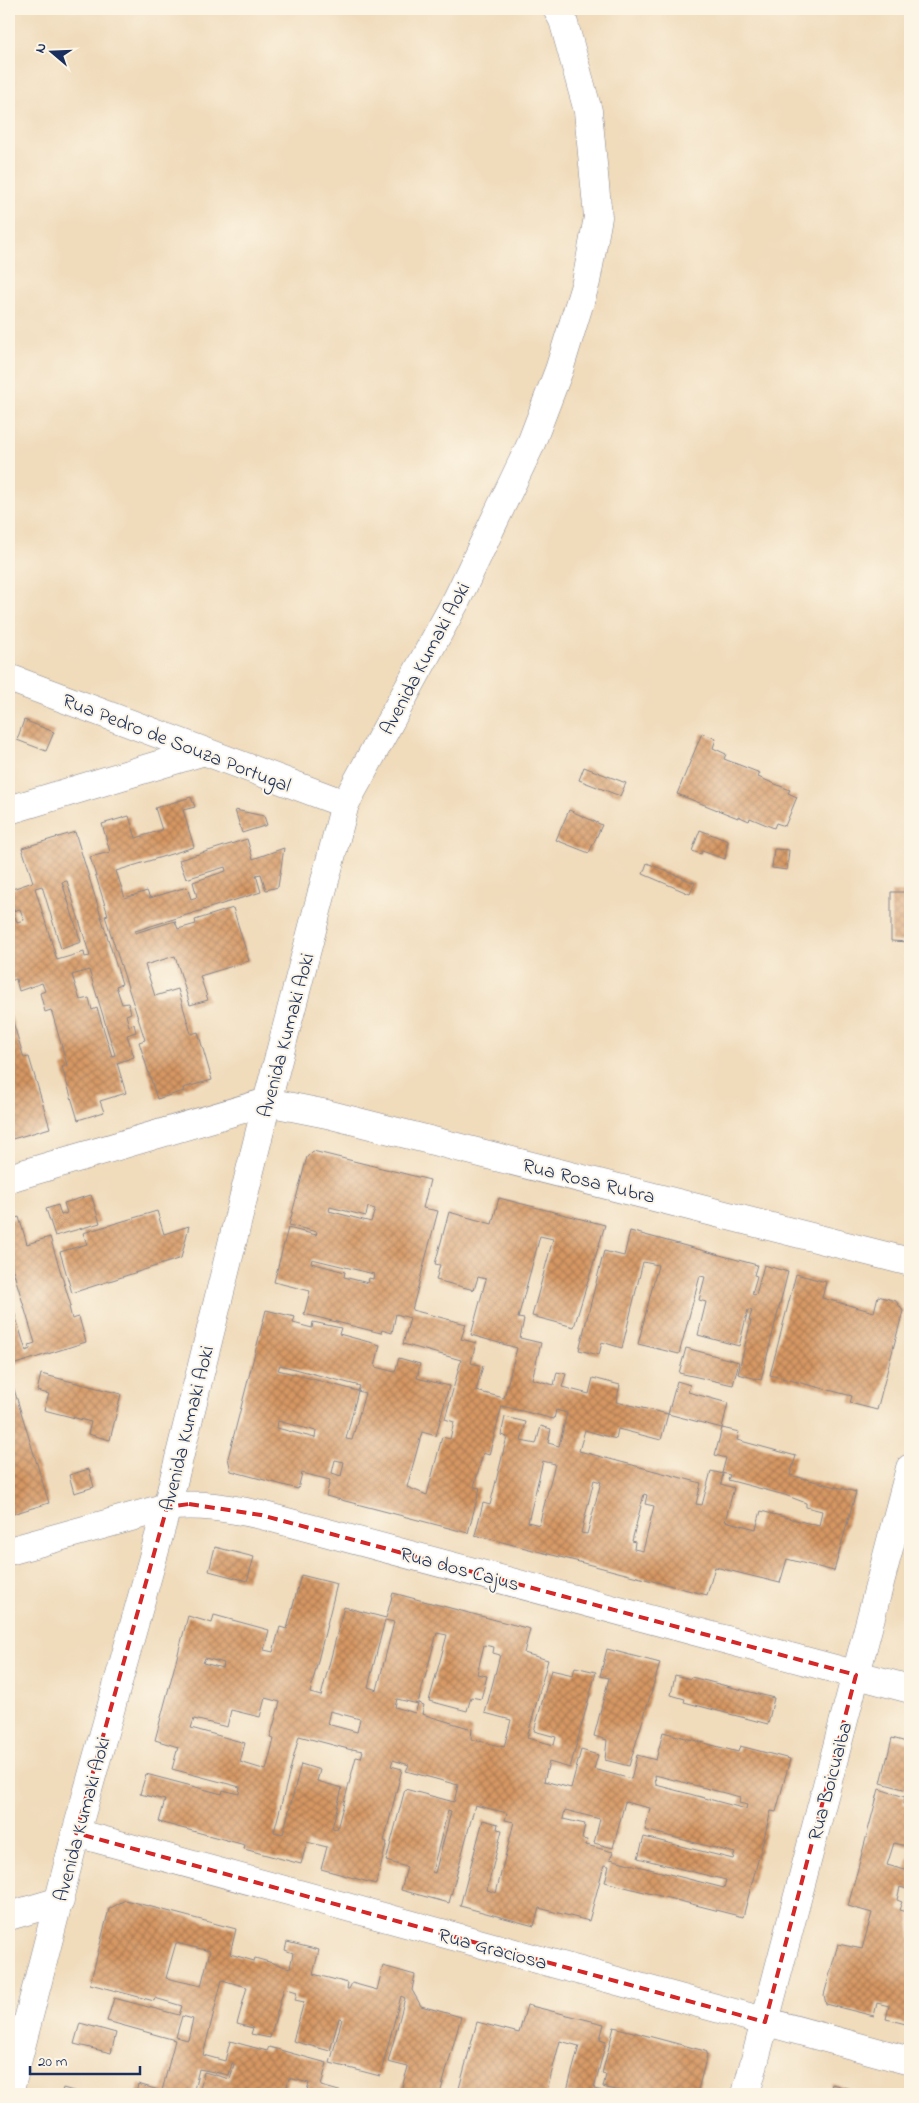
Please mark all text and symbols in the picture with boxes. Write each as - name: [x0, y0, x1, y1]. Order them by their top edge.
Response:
- north arrow: [28, 28, 78, 78]
- text: N: [30, 40, 53, 56]
- street label: Avenida Kumaki Aoki: [374, 578, 479, 741]
- street label: Rua Pedro de Souza Portugal: [57, 687, 295, 802]
- street label: Avenida Kumaki Aoki: [251, 950, 323, 1121]
- street label: Rua Rosa Rubra: [519, 1152, 658, 1213]
- street label: Avenida Kumaki Aoki: [154, 1343, 223, 1514]
- street label: Rua dos Cajus: [396, 1541, 522, 1600]
- street label: Rua Boicuaiba: [802, 1719, 861, 1844]
- street label: Avenida Kumaki Aoki: [47, 1734, 119, 1905]
- street label: Rua Graciosa: [435, 1922, 550, 1979]
- scale bar: [30, 2043, 140, 2075]
- text: 20 m: [38, 2051, 68, 2073]

